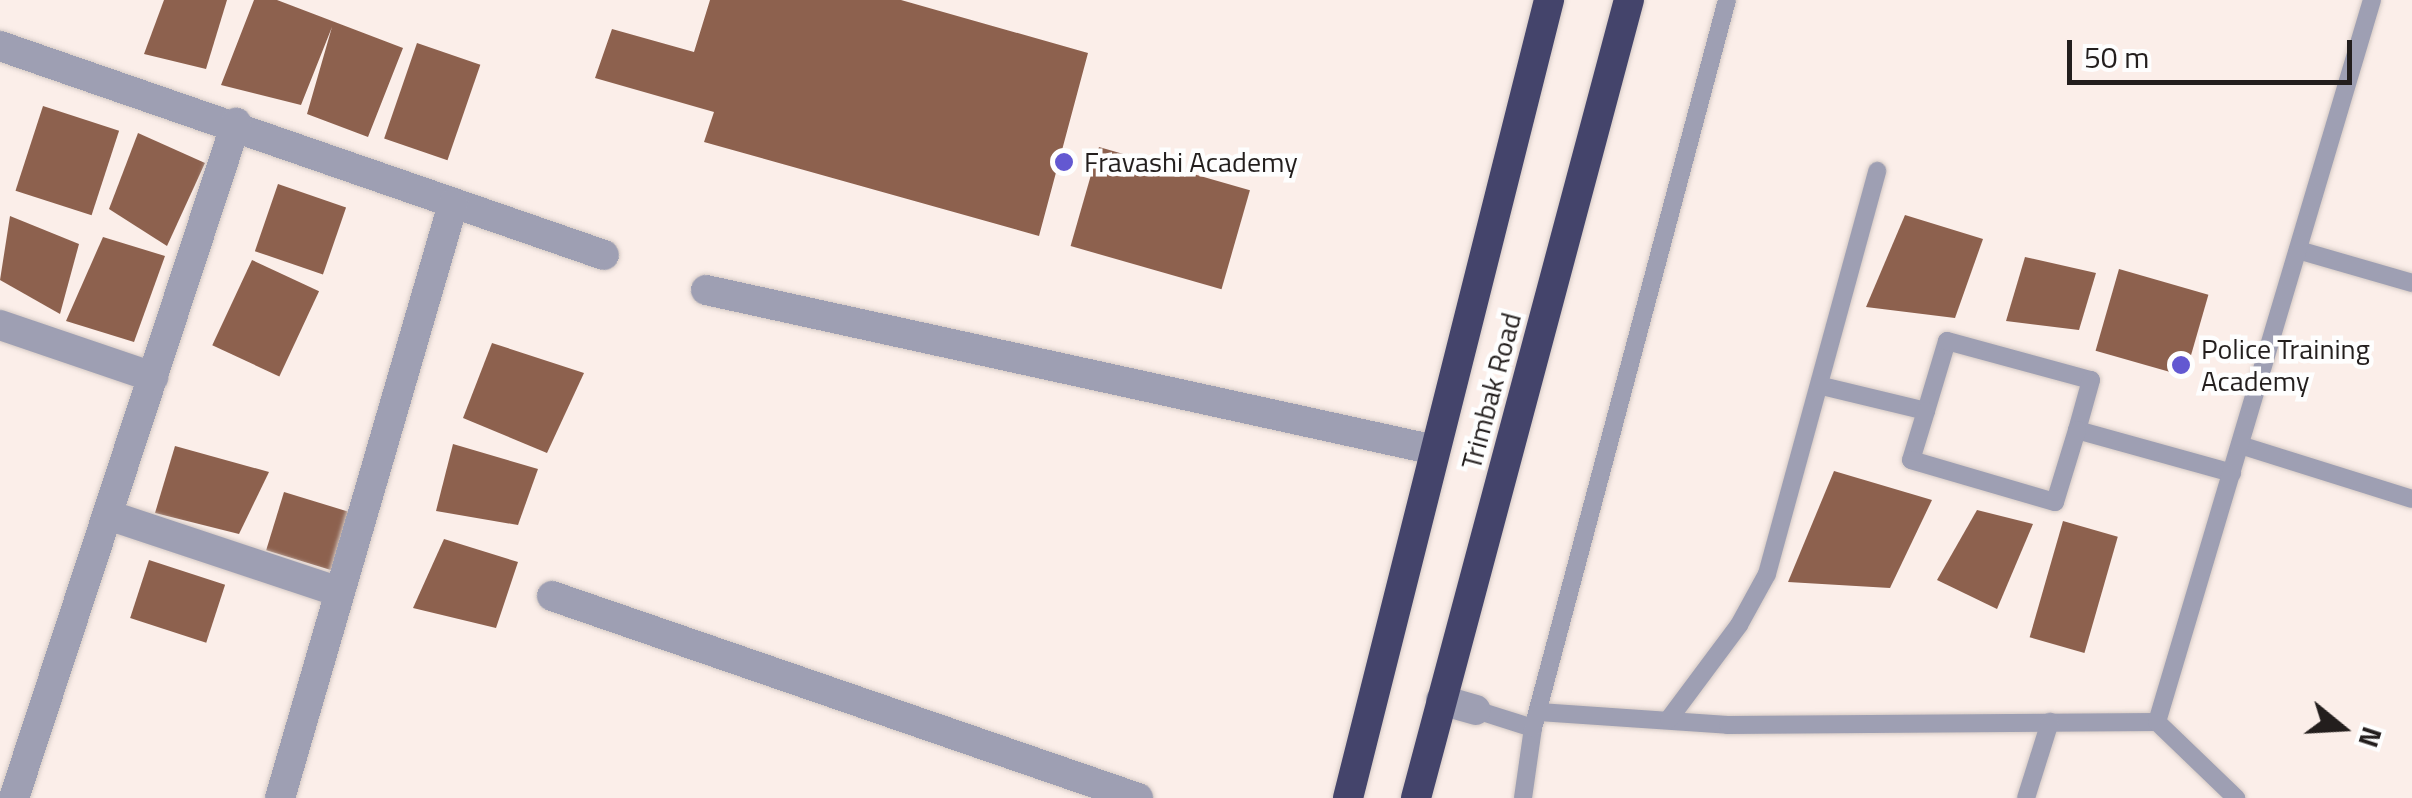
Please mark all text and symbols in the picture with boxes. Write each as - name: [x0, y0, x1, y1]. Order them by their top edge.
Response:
- scale bar: [2072, 20, 2357, 82]
- text: 50 m: [2084, 34, 2149, 80]
- place label: Fravashi Academy: [1084, 145, 1298, 179]
- marker: Fravashi Academy: [1053, 151, 1075, 173]
- street label: Trimbak Road: [1454, 309, 1528, 473]
- place label: Police Training Academy: [2201, 332, 2370, 398]
- marker: Police Training Academy: [2170, 354, 2192, 376]
- north arrow: [2292, 678, 2392, 778]
- text: N: [2348, 722, 2394, 753]

